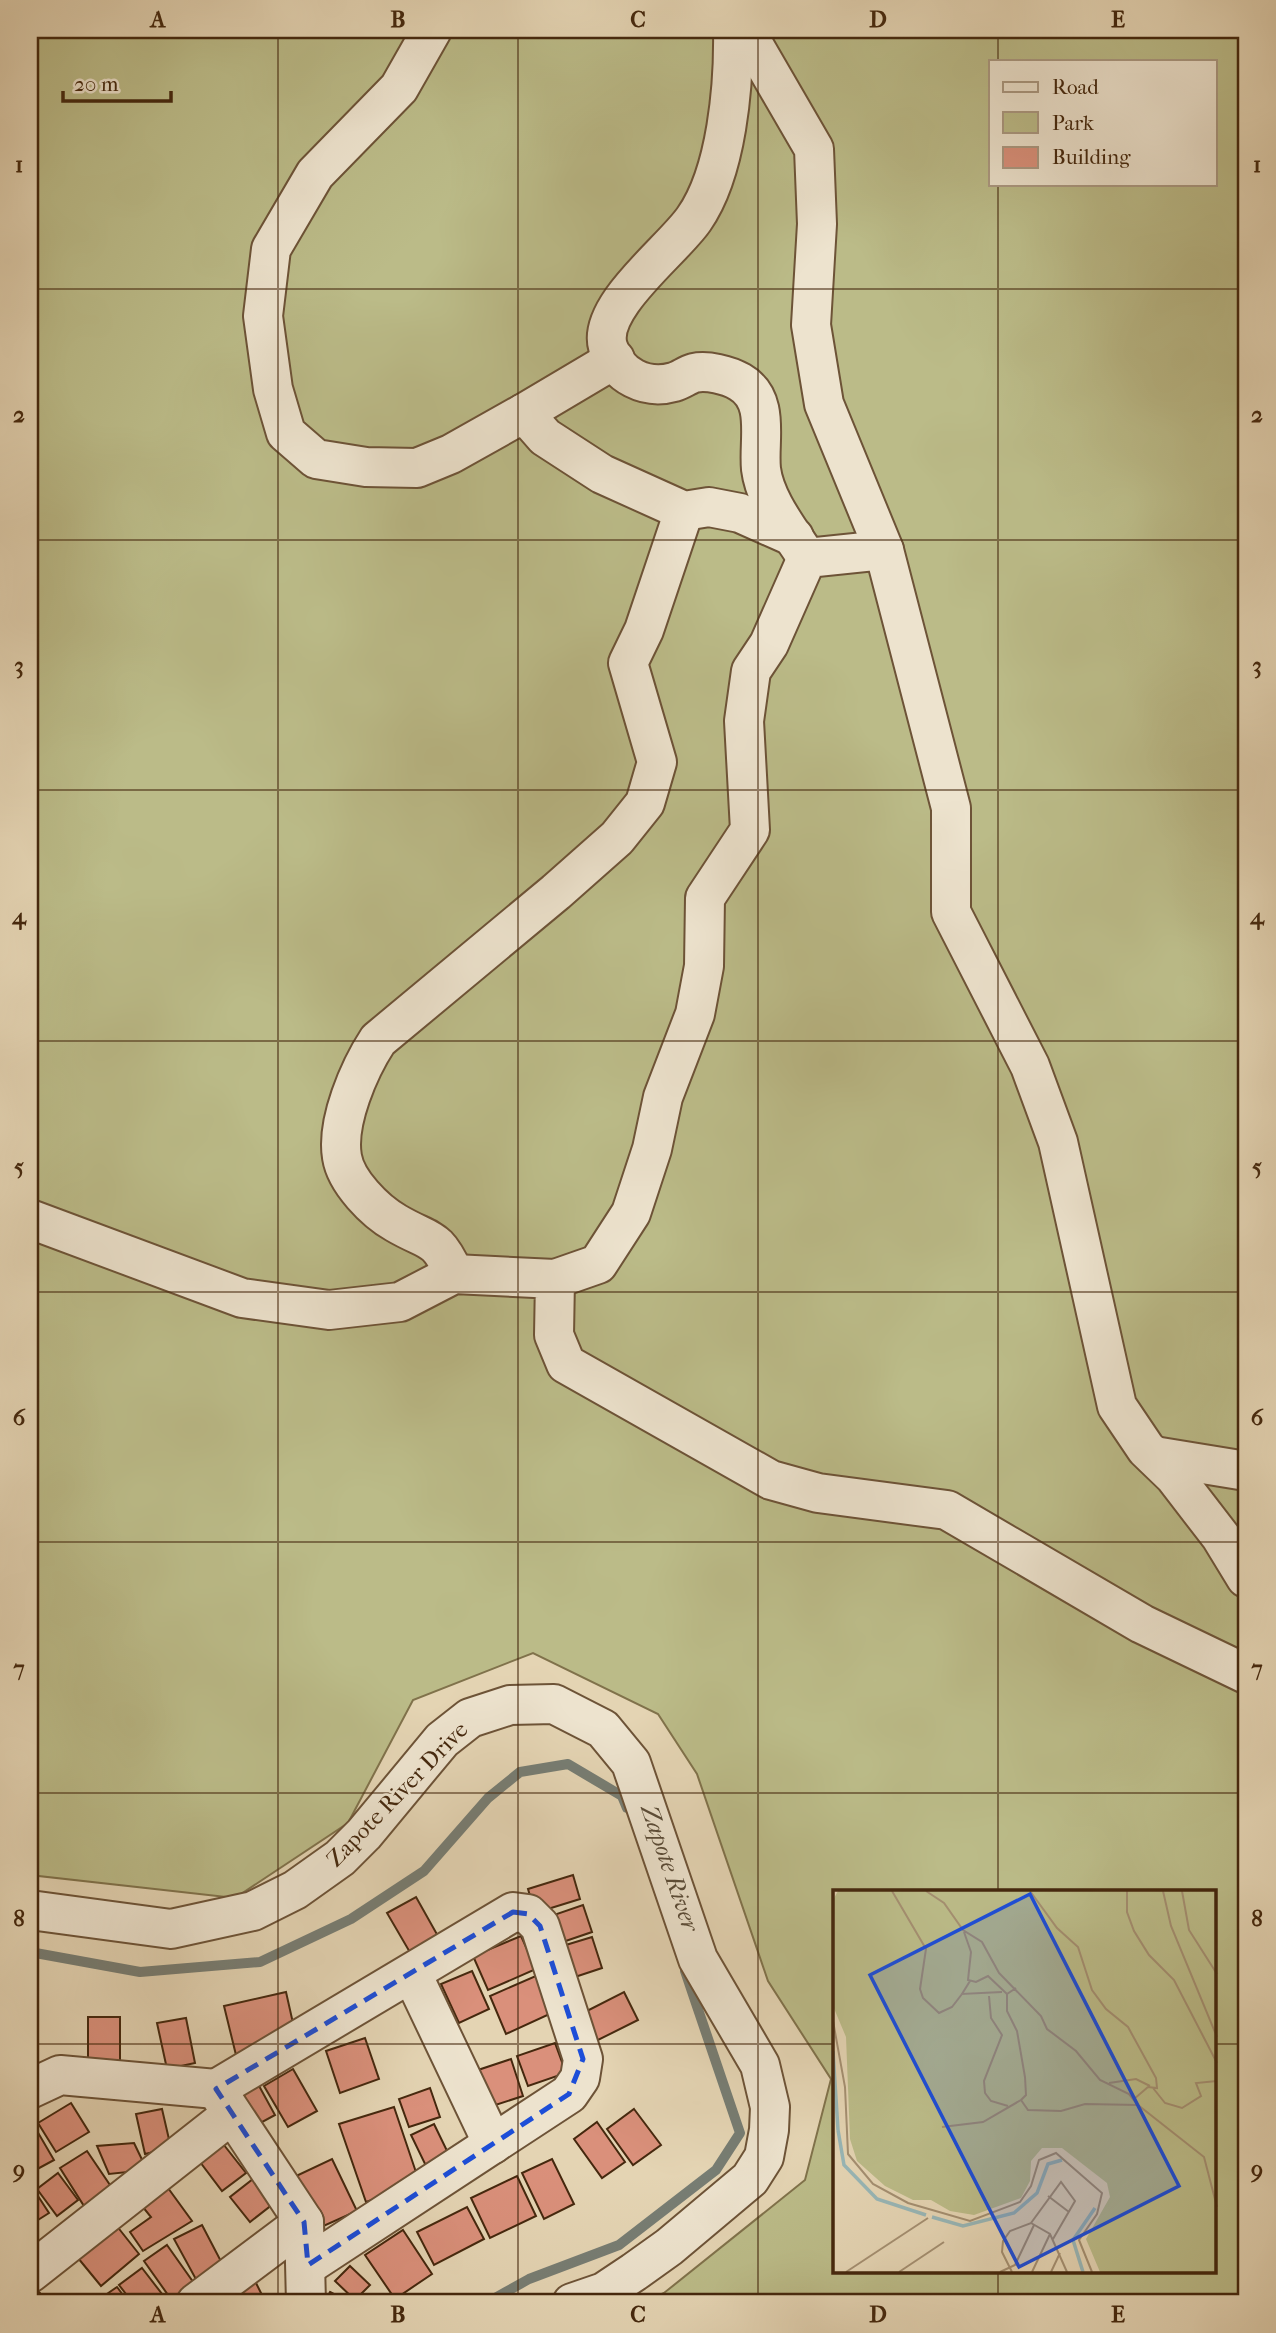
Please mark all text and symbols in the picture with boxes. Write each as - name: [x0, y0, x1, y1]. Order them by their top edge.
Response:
- text: A: [149, 6, 167, 33]
- text: B: [391, 6, 406, 33]
- text: C: [630, 6, 646, 33]
- text: D: [869, 6, 887, 33]
- text: E: [1111, 6, 1125, 33]
- scale bar: [63, 60, 172, 104]
- legend: [989, 60, 1216, 186]
- text: 20 m: [74, 72, 119, 96]
- text: Road: [1052, 75, 1099, 99]
- text: Park: [1052, 111, 1094, 135]
- text: Building: [1052, 145, 1131, 169]
- text: 1: [15, 151, 23, 178]
- text: 1: [1253, 151, 1261, 178]
- text: 2: [13, 401, 25, 428]
- text: 2: [1251, 401, 1263, 428]
- text: 3: [14, 652, 24, 679]
- text: 3: [1252, 652, 1262, 679]
- text: 4: [11, 903, 27, 930]
- text: 4: [1249, 903, 1265, 930]
- text: 5: [14, 1153, 24, 1180]
- text: 5: [1252, 1153, 1262, 1180]
- text: 6: [13, 1404, 26, 1431]
- text: 6: [1251, 1404, 1264, 1431]
- text: 7: [12, 1655, 25, 1682]
- text: 7: [1250, 1655, 1263, 1682]
- street label: Zapote River Drive: [321, 1716, 473, 1872]
- water label: Zapote River: [635, 1799, 705, 1937]
- inset map: [833, 1890, 1216, 2274]
- text: 8: [13, 1905, 25, 1932]
- text: 8: [1251, 1905, 1263, 1932]
- text: 9: [12, 2156, 25, 2183]
- text: 9: [1250, 2156, 1263, 2183]
- text: A: [149, 2301, 167, 2328]
- text: B: [391, 2301, 406, 2328]
- text: C: [630, 2301, 646, 2328]
- text: D: [869, 2301, 887, 2328]
- text: E: [1111, 2301, 1125, 2328]

